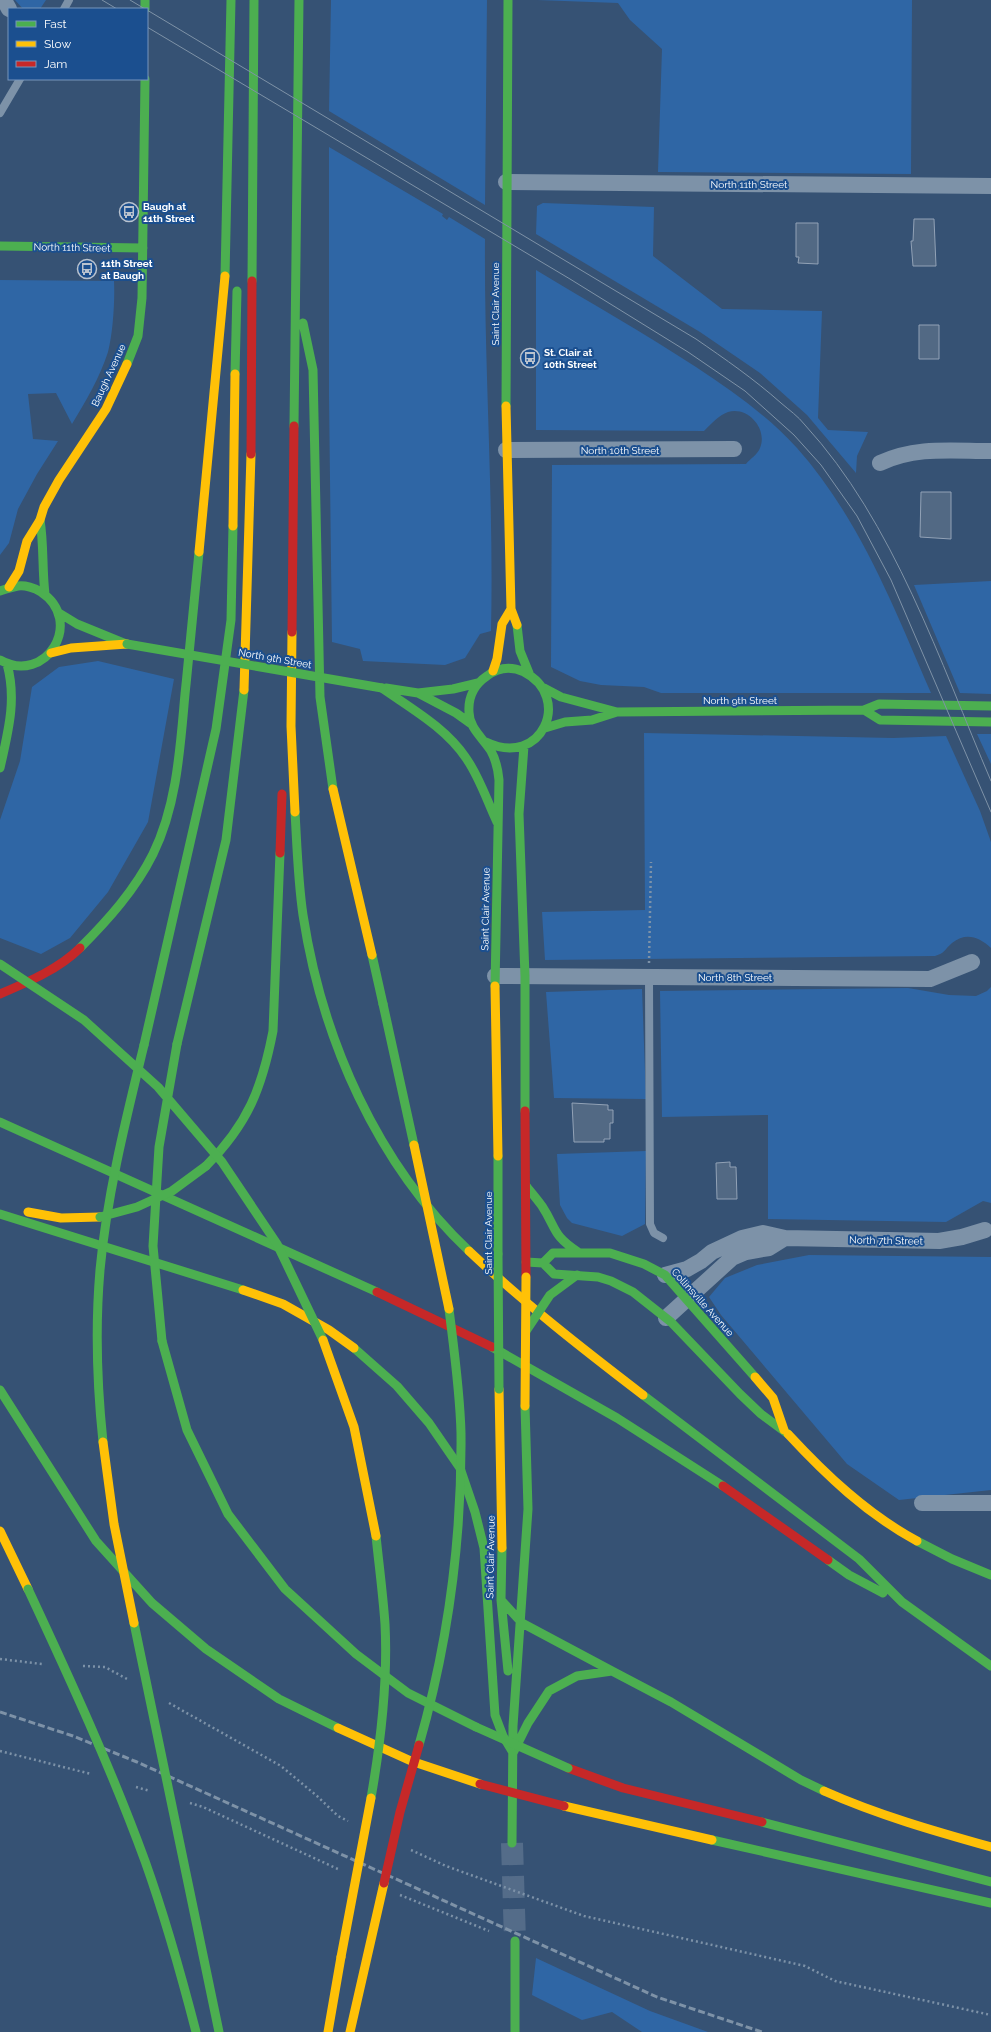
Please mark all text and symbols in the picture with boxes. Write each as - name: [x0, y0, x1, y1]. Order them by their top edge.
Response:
- legend: [8, 8, 148, 80]
- text: Fast: [44, 17, 67, 31]
- text: Slow: [44, 37, 71, 51]
- text: Jam: [44, 57, 67, 71]
- street label: North 11th Street: [711, 179, 788, 190]
- bus stop icon: Baugh at 11th Street: [118, 201, 140, 223]
- place label: Baugh at 11th Street: [143, 201, 195, 224]
- street label: North 11th Street: [33, 241, 111, 254]
- bus stop icon: 11th Street at Baugh: [76, 258, 98, 280]
- place label: 11th Street at Baugh: [101, 258, 153, 281]
- street label: Saint Clair Avenue: [490, 262, 501, 346]
- street label: Baugh Avenue: [89, 342, 128, 408]
- bus stop icon: St. Clair at 10th Street: [519, 347, 541, 369]
- place label: St. Clair at 10th Street: [544, 347, 597, 370]
- street label: North 10th Street: [581, 445, 660, 456]
- street label: North 9th Street: [237, 647, 313, 670]
- street label: North 9th Street: [703, 695, 778, 706]
- street label: Saint Clair Avenue: [479, 867, 492, 951]
- street label: North 8th Street: [698, 972, 773, 983]
- street label: Saint Clair Avenue: [483, 1191, 494, 1275]
- street label: North 7th Street: [849, 1234, 924, 1247]
- street label: Collinsville Avenue: [669, 1266, 736, 1338]
- street label: Saint Clair Avenue: [484, 1515, 497, 1599]

